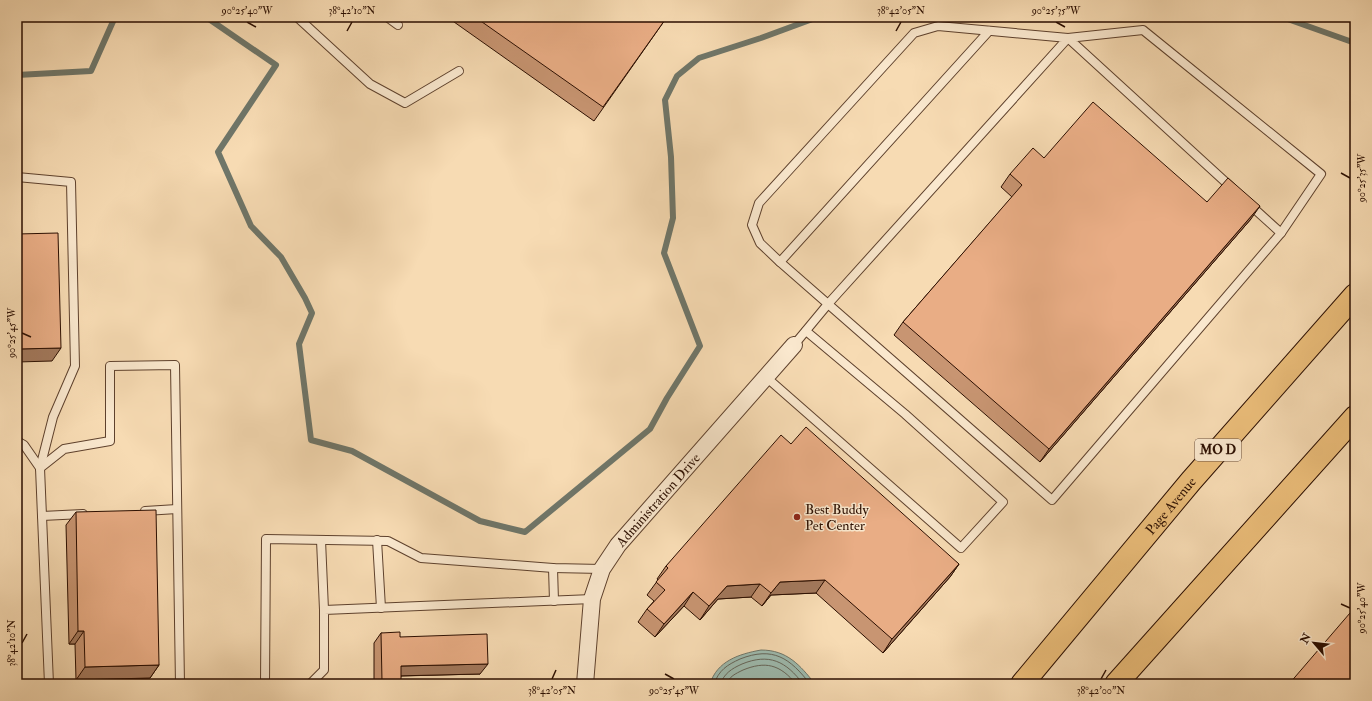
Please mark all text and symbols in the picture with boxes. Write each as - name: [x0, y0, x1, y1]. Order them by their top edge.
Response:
- text: 90°25'40"W: [221, 5, 273, 17]
- text: 38°42'10"N: [328, 5, 376, 17]
- text: 38°42'05"N: [877, 5, 925, 17]
- text: 90°25'35"W: [1031, 5, 1081, 17]
- text: 90°25'35"W: [1356, 153, 1368, 203]
- text: 90°25'45"W: [6, 307, 18, 359]
- road number: MO D: [1195, 439, 1241, 461]
- street label: Administration Drive: [611, 449, 704, 551]
- street label: Page Avenue: [1142, 473, 1199, 538]
- place label: Best Buddy Pet Center: [805, 501, 870, 534]
- marker: Best Buddy Pet Center: [792, 512, 802, 522]
- text: 90°25'40"W: [1356, 582, 1368, 634]
- text: 38°42'10"N: [6, 619, 18, 667]
- north arrow: [1294, 623, 1334, 663]
- text: N: [1297, 630, 1314, 647]
- text: 38°42'05"N: [528, 685, 576, 697]
- text: 90°25'45"W: [648, 685, 700, 697]
- text: 38°42'00"N: [1077, 685, 1125, 697]

